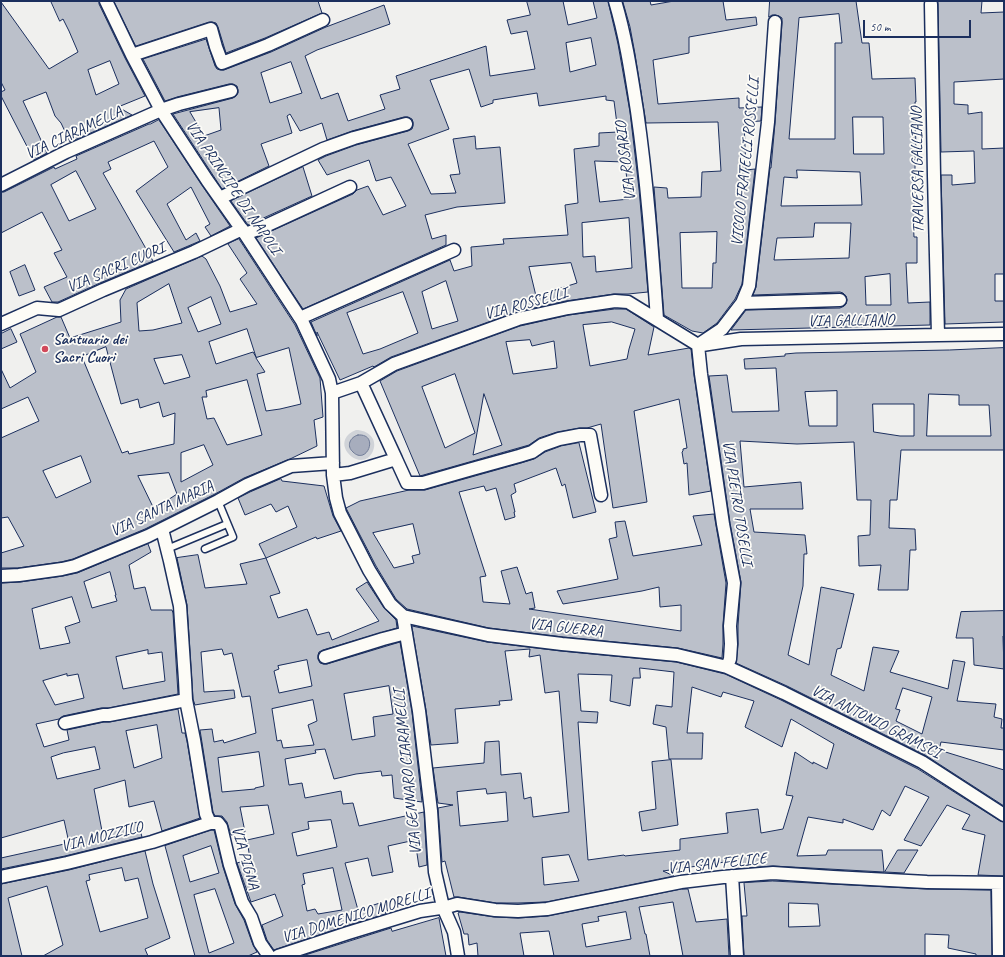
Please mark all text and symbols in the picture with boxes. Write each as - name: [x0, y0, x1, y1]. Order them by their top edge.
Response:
- scale bar: [865, 12, 973, 38]
- text: 50 m: [870, 19, 890, 35]
- street label: VICOLO FRATELLI ROSSELLI: [728, 77, 764, 247]
- street label: VIA CIARAMELLA: [22, 102, 126, 164]
- street label: TRAVERSA GALLIANO: [907, 107, 929, 233]
- street label: VIA PRINCIPE DI NAPOLI: [181, 118, 285, 258]
- street label: VIA ROSARIO: [612, 120, 640, 202]
- street label: VIA SACRI CUORI: [64, 239, 168, 297]
- street label: VIA ROSSELLI: [482, 284, 570, 324]
- street label: VIA GALLIANO: [808, 311, 894, 331]
- place label: Santuario dei Sacri Cuori: [53, 330, 127, 368]
- marker: Santuario dei Sacri Cuori: [40, 344, 50, 354]
- street label: VIA PIETRO TOSELLI: [718, 439, 756, 567]
- street label: VIA SANTA MARIA: [108, 477, 216, 541]
- street label: VIA GUERRA: [528, 615, 604, 641]
- street label: VIA ANTONIO GRAMSCI: [808, 681, 944, 763]
- street label: VIA GENNARO CIARAMELLI: [390, 688, 426, 856]
- street label: VIA MOZZILO: [59, 818, 145, 856]
- street label: VIA PIGNA: [227, 824, 263, 892]
- street label: VIA SAN FELICE: [666, 849, 768, 879]
- street label: VIA DOMENICO MORELLI: [280, 884, 432, 948]

